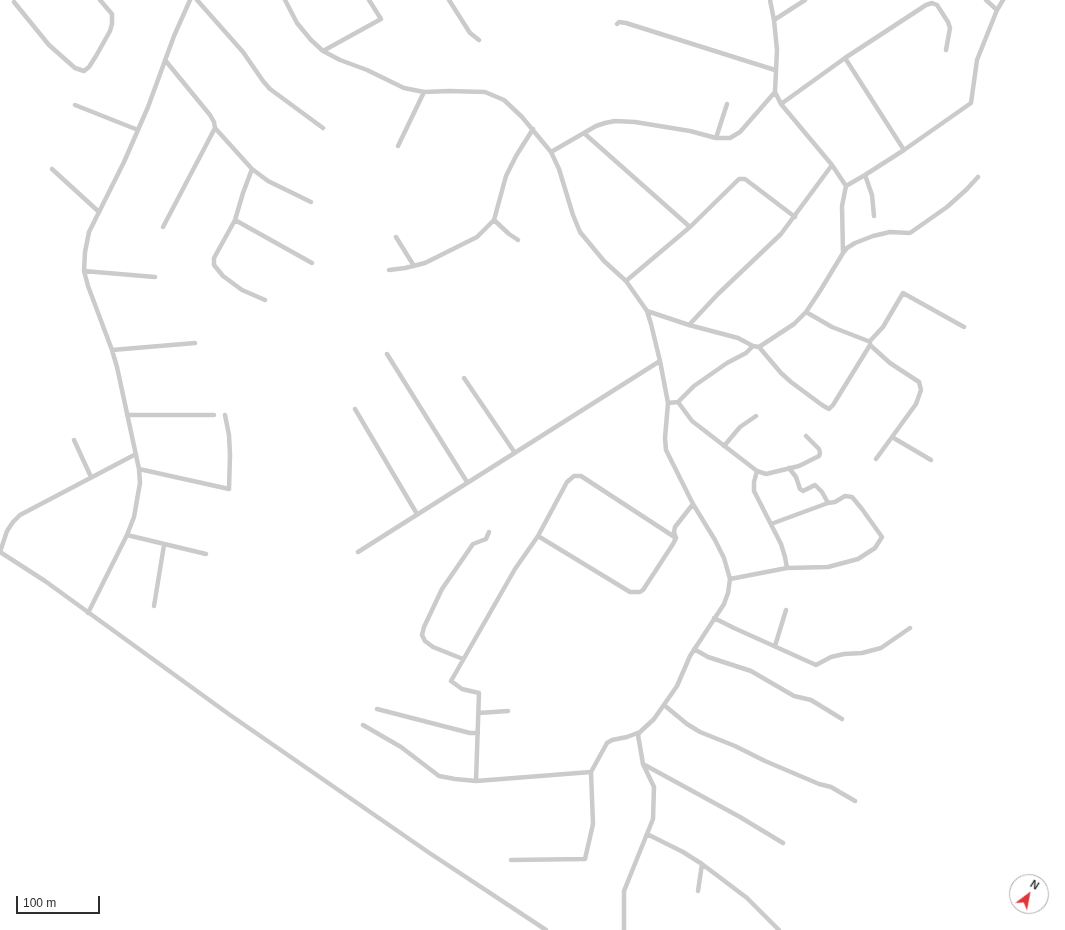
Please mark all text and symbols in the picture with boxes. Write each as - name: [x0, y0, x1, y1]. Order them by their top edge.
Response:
- north arrow: [1009, 874, 1049, 914]
- text: N: [1028, 877, 1041, 892]
- scale bar: [18, 888, 102, 914]
- text: 100 m: [23, 896, 56, 910]

